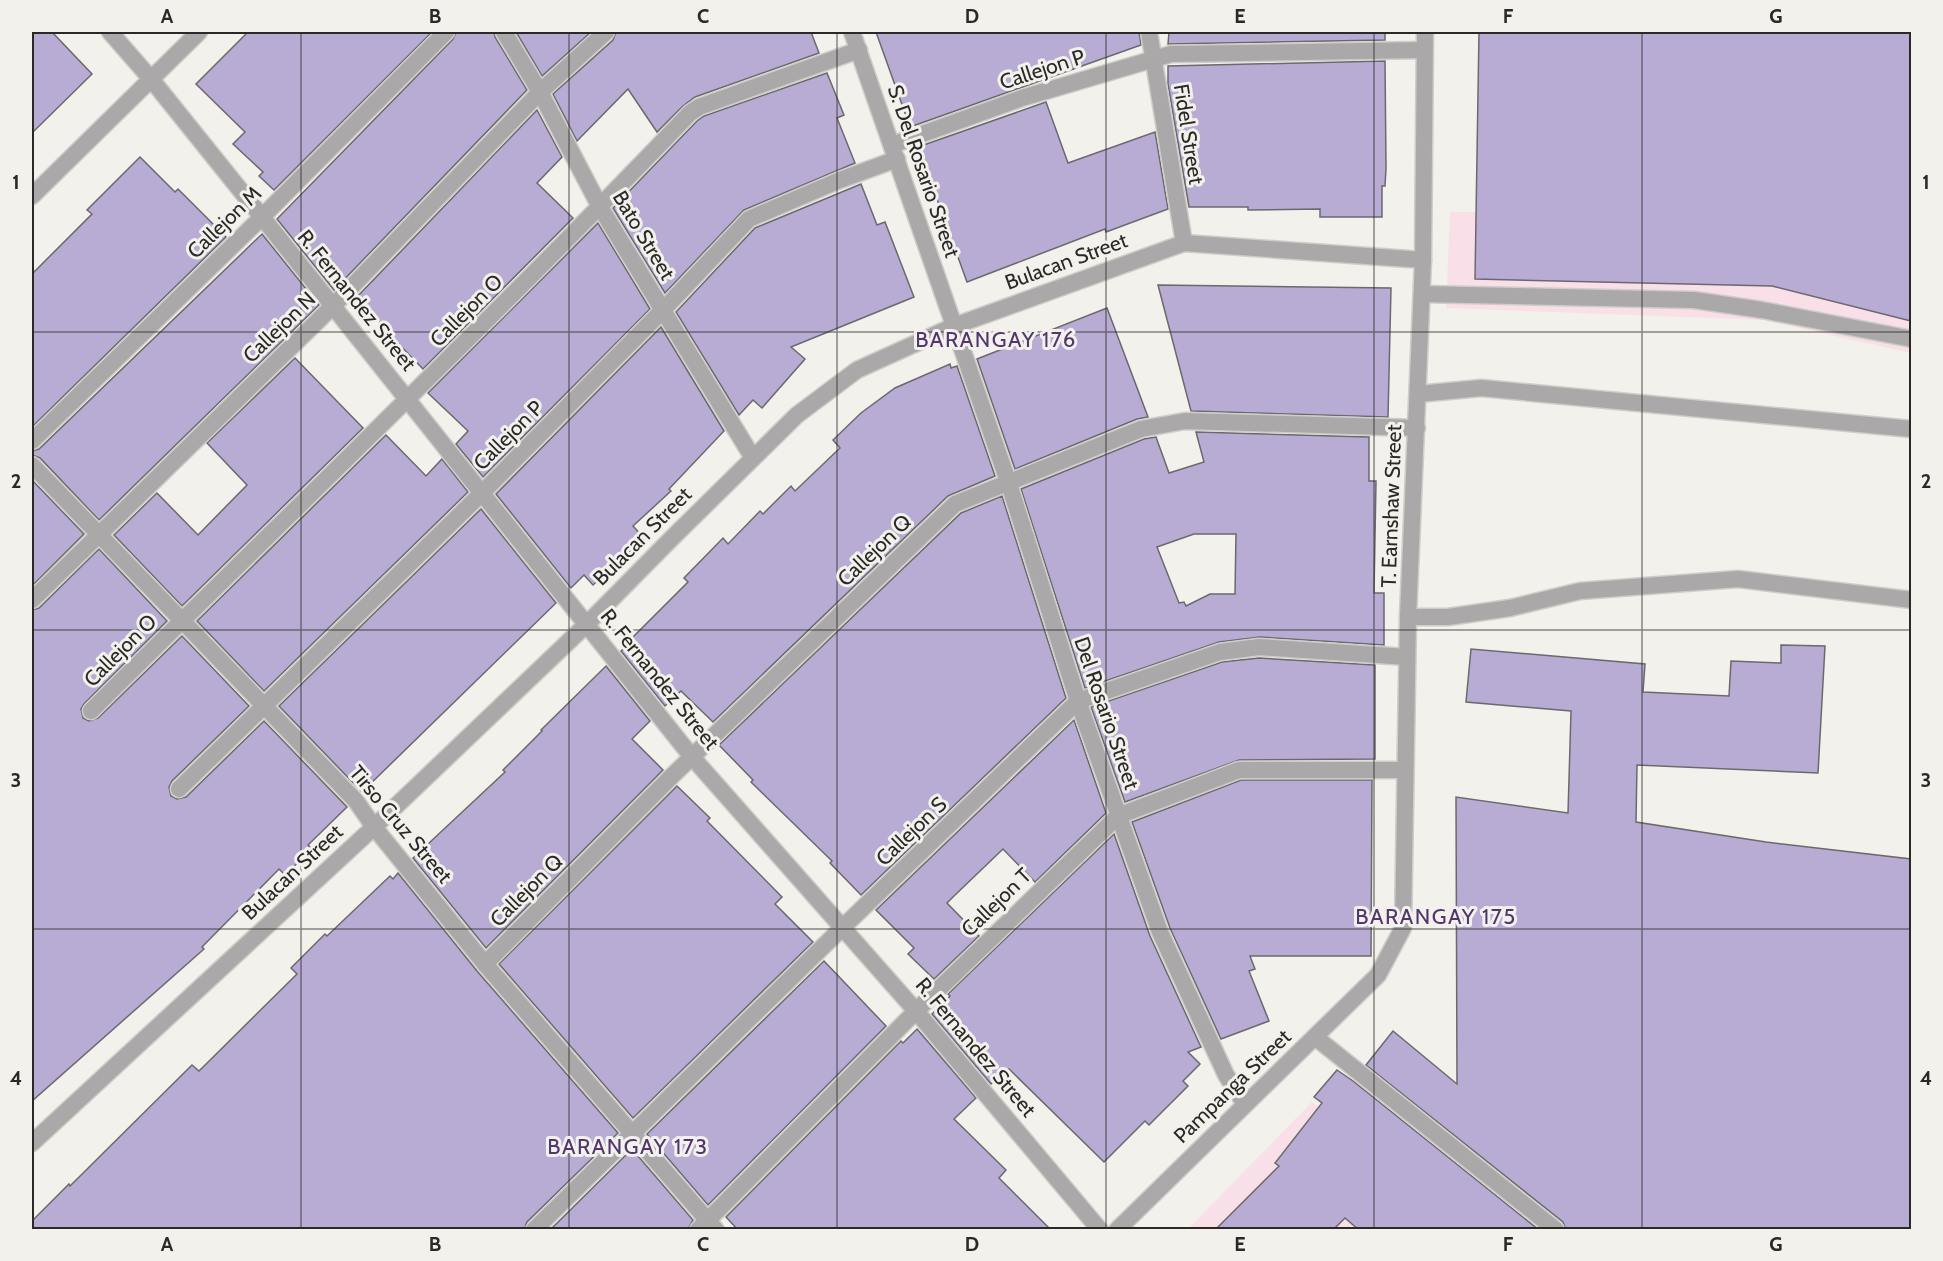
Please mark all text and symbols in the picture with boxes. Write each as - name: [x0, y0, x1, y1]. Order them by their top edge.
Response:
- text: A: [161, 4, 174, 28]
- text: B: [429, 4, 441, 28]
- text: C: [697, 4, 709, 28]
- text: D: [965, 4, 979, 28]
- text: E: [1234, 4, 1246, 28]
- text: F: [1503, 4, 1514, 28]
- text: G: [1769, 4, 1783, 28]
- street label: Callejon P: [996, 44, 1088, 95]
- street label: S. Del Rosario Street: [883, 81, 965, 261]
- street label: Fidel Street: [1169, 82, 1209, 186]
- text: 1: [12, 170, 20, 194]
- text: 1: [1922, 170, 1930, 194]
- street label: Callejon M: [182, 181, 267, 264]
- street label: Bato Street: [608, 186, 680, 284]
- street label: R. Fernandez Street: [293, 225, 421, 375]
- street label: Bulacan Street: [1001, 227, 1131, 295]
- street label: Callejon O: [425, 269, 508, 352]
- street label: Callejon N: [238, 286, 321, 368]
- district label: BARANGAY 176: [915, 326, 1077, 353]
- street label: Callejon P: [468, 395, 549, 476]
- street label: T. Earnshaw Street: [1376, 424, 1406, 588]
- text: 2: [11, 469, 21, 493]
- text: 2: [1921, 469, 1931, 493]
- street label: Bulacan Street: [588, 482, 696, 590]
- street label: Callejon Q: [832, 509, 917, 592]
- street label: R. Fernandez Street: [596, 604, 724, 754]
- street label: Callejon O: [79, 609, 162, 692]
- street label: Del Rosario Street: [1069, 634, 1145, 792]
- street label: Tirso Cruz Street: [344, 760, 458, 888]
- text: 3: [11, 768, 21, 792]
- text: 3: [1921, 768, 1931, 792]
- street label: Callejon S: [871, 791, 952, 871]
- street label: Bulacan Street: [236, 819, 348, 925]
- street label: Callejon Q: [485, 849, 568, 932]
- street label: Callejon T: [956, 863, 1037, 942]
- district label: BARANGAY 175: [1355, 903, 1517, 930]
- street label: R. Fernandez Street: [911, 972, 1041, 1122]
- street label: Pampanga Street: [1168, 1024, 1296, 1148]
- text: 4: [10, 1066, 22, 1090]
- text: 4: [1920, 1066, 1932, 1090]
- district label: BARANGAY 173: [547, 1133, 709, 1160]
- text: A: [161, 1232, 174, 1256]
- text: B: [429, 1232, 441, 1256]
- text: C: [697, 1232, 709, 1256]
- text: D: [965, 1232, 979, 1256]
- text: E: [1234, 1232, 1246, 1256]
- text: F: [1503, 1232, 1514, 1256]
- text: G: [1769, 1232, 1783, 1256]

